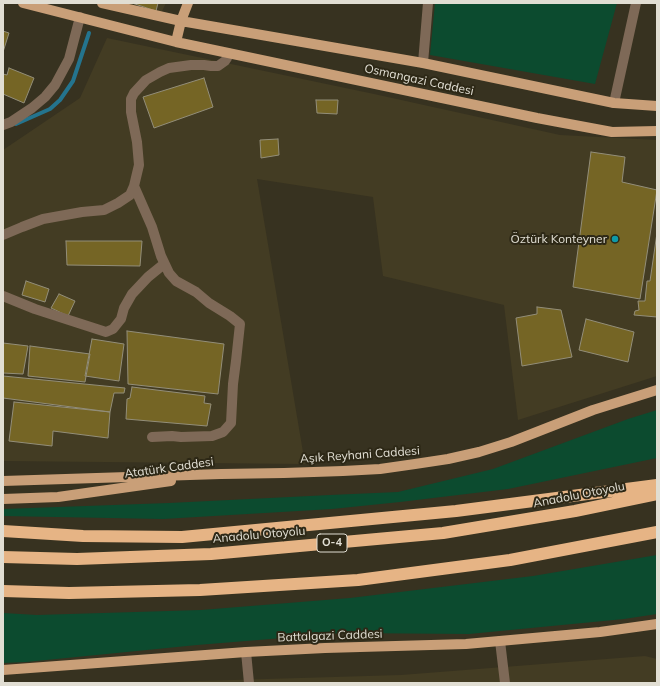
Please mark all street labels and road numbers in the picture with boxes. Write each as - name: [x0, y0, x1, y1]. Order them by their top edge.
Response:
- street label: Osmangazi Caddesi: [363, 61, 475, 99]
- street label: Aşık Reyhani Caddesi: [300, 444, 420, 466]
- street label: Atatürk Caddesi: [124, 455, 214, 481]
- street label: Anadolu Otoyolu: [532, 479, 626, 511]
- street label: Anadolu Otoyolu: [212, 524, 306, 546]
- road number: O-4: [317, 534, 347, 552]
- street label: Battalgazi Caddesi: [277, 627, 383, 645]

